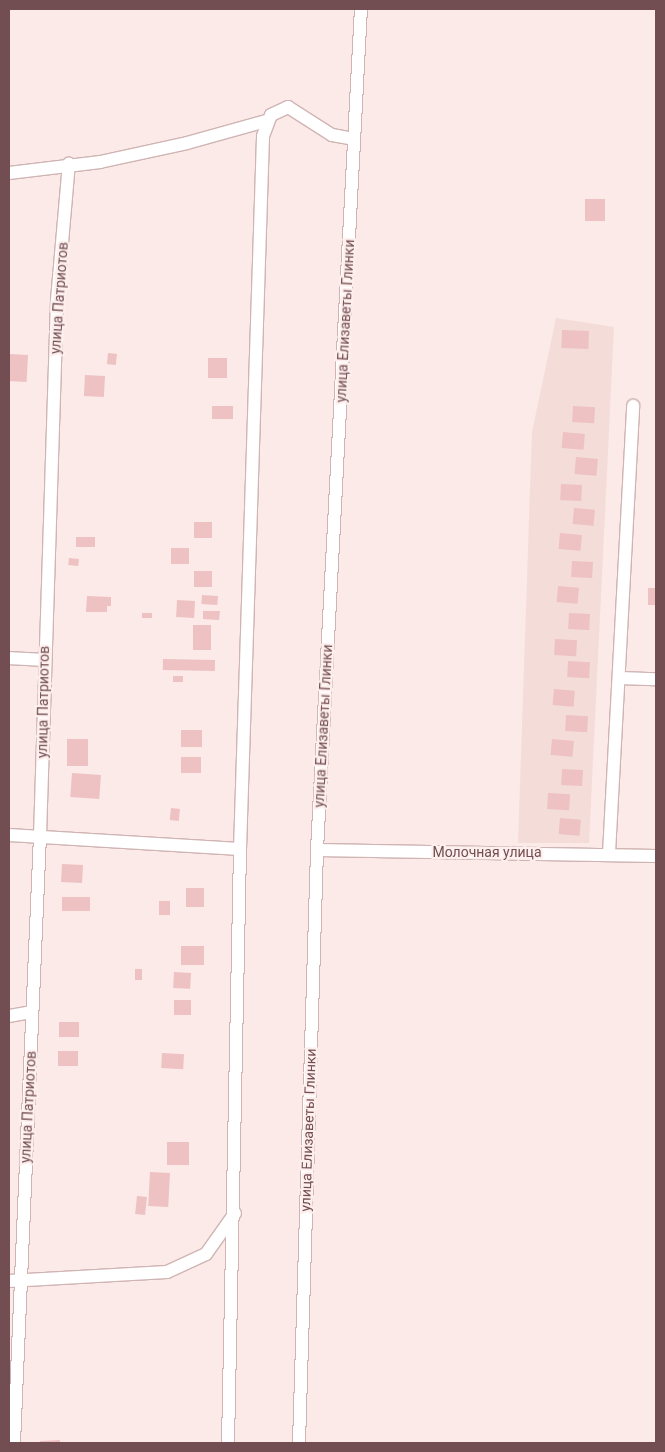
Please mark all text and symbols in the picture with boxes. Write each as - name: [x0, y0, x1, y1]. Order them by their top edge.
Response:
- street label: улица Елизаветы Глинки: [332, 239, 358, 403]
- street label: улица Патриотов: [47, 241, 71, 355]
- street label: улица Елизаветы Глинки: [310, 644, 336, 808]
- street label: улица Патриотов: [34, 646, 52, 758]
- street label: Молочная улица: [432, 844, 542, 860]
- street label: улица Елизаветы Глинки: [297, 1048, 319, 1212]
- street label: улица Патриотов: [17, 1050, 39, 1164]

